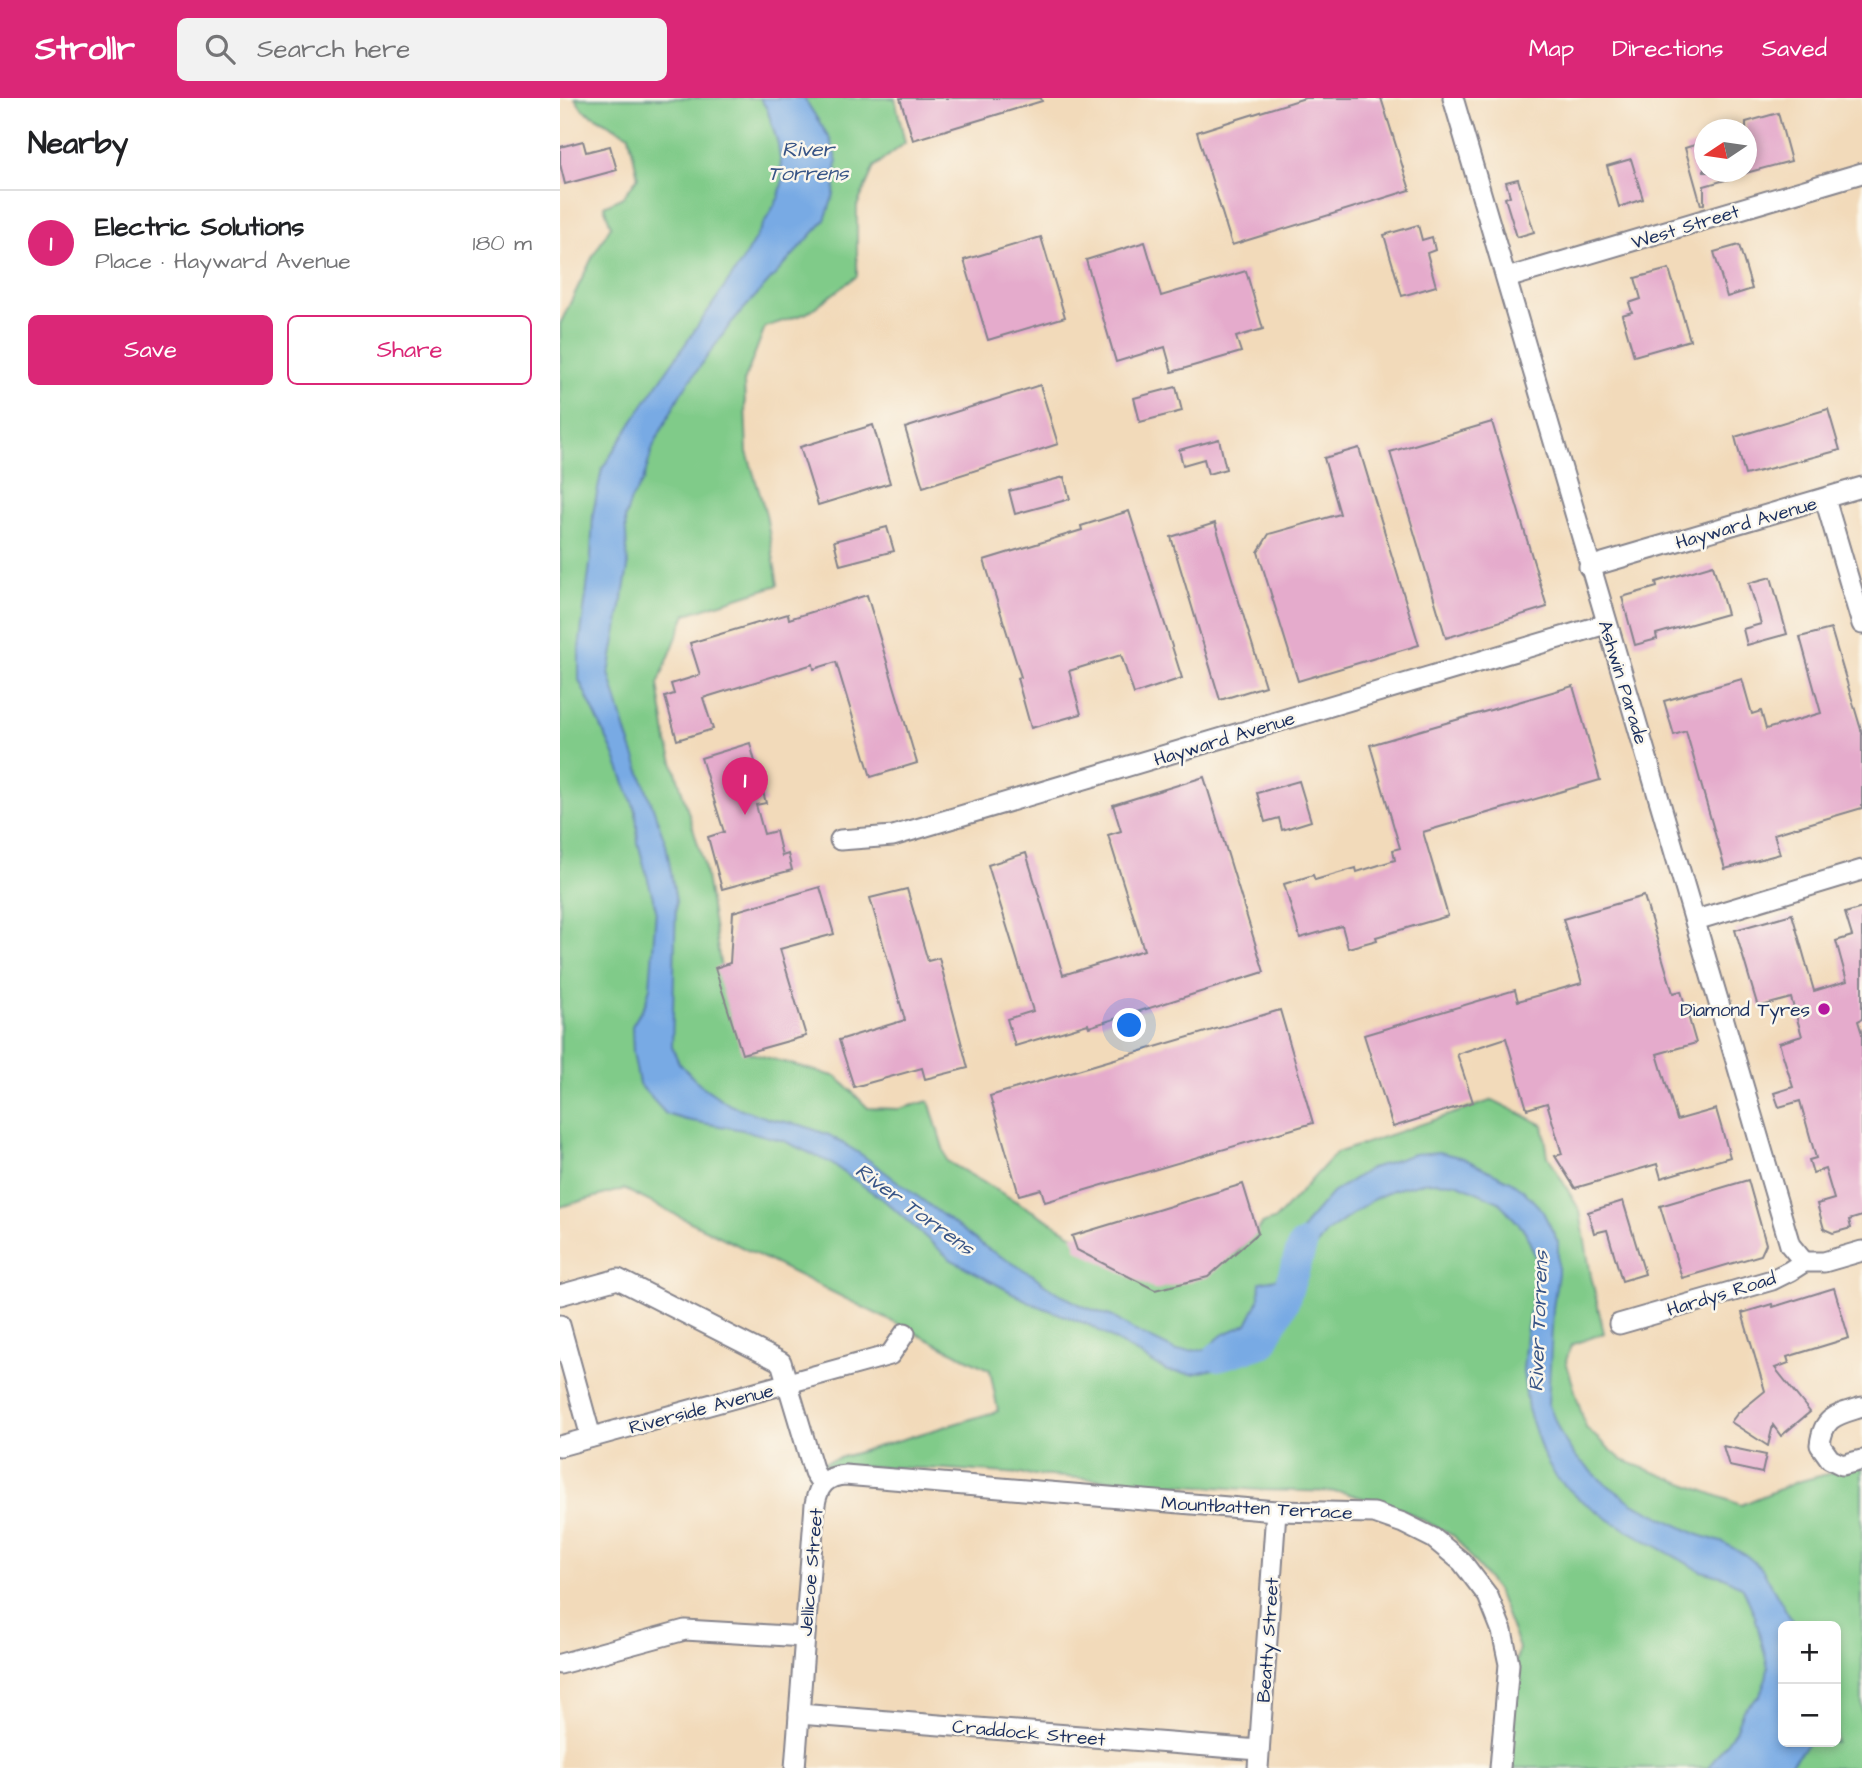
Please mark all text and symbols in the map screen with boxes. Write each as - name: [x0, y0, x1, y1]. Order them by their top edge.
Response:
- search box: [177, 18, 667, 81]
- text: Strollr: [35, 26, 135, 72]
- icon: search: [201, 30, 239, 68]
- text: Search here: [257, 31, 410, 67]
- text: Map: [1529, 32, 1574, 66]
- text: Directions: [1612, 32, 1724, 66]
- text: Saved: [1762, 32, 1827, 66]
- north arrow: [1694, 119, 1757, 182]
- text: Nearby: [28, 123, 128, 165]
- water label: River Torrens: [768, 135, 850, 188]
- street label: West Street: [1628, 198, 1743, 257]
- text: Electric Solutions: [95, 209, 304, 245]
- text: 1: [50, 227, 52, 259]
- text: 180 m: [473, 227, 532, 259]
- text: Place · Hayward Avenue: [95, 245, 351, 277]
- button: Save: [28, 315, 273, 385]
- button: Share: [287, 315, 532, 385]
- street label: Hayward Avenue: [1672, 490, 1821, 558]
- street label: Ashwin Parade: [1591, 617, 1654, 748]
- street label: Hayward Avenue: [1151, 705, 1299, 775]
- pin: 1: [722, 757, 768, 815]
- place label: Diamond Tyres: [1680, 997, 1810, 1025]
- marker: Diamond Tyres: [1816, 1001, 1832, 1017]
- your location: [1112, 1008, 1146, 1042]
- water label: River Torrens: [849, 1156, 981, 1263]
- water label: River Torrens: [1522, 1249, 1555, 1392]
- street label: Hardys Road: [1664, 1265, 1780, 1325]
- street label: Riverside Avenue: [626, 1377, 777, 1442]
- street label: Mountbatten Terrace: [1161, 1490, 1353, 1527]
- street label: Jellicoe Street: [792, 1507, 831, 1637]
- street label: Beatty Street: [1251, 1576, 1287, 1704]
- map controls: [1778, 1621, 1841, 1747]
- button: +: [1778, 1621, 1841, 1684]
- button: −: [1778, 1684, 1841, 1747]
- street label: Craddock Street: [951, 1713, 1107, 1754]

